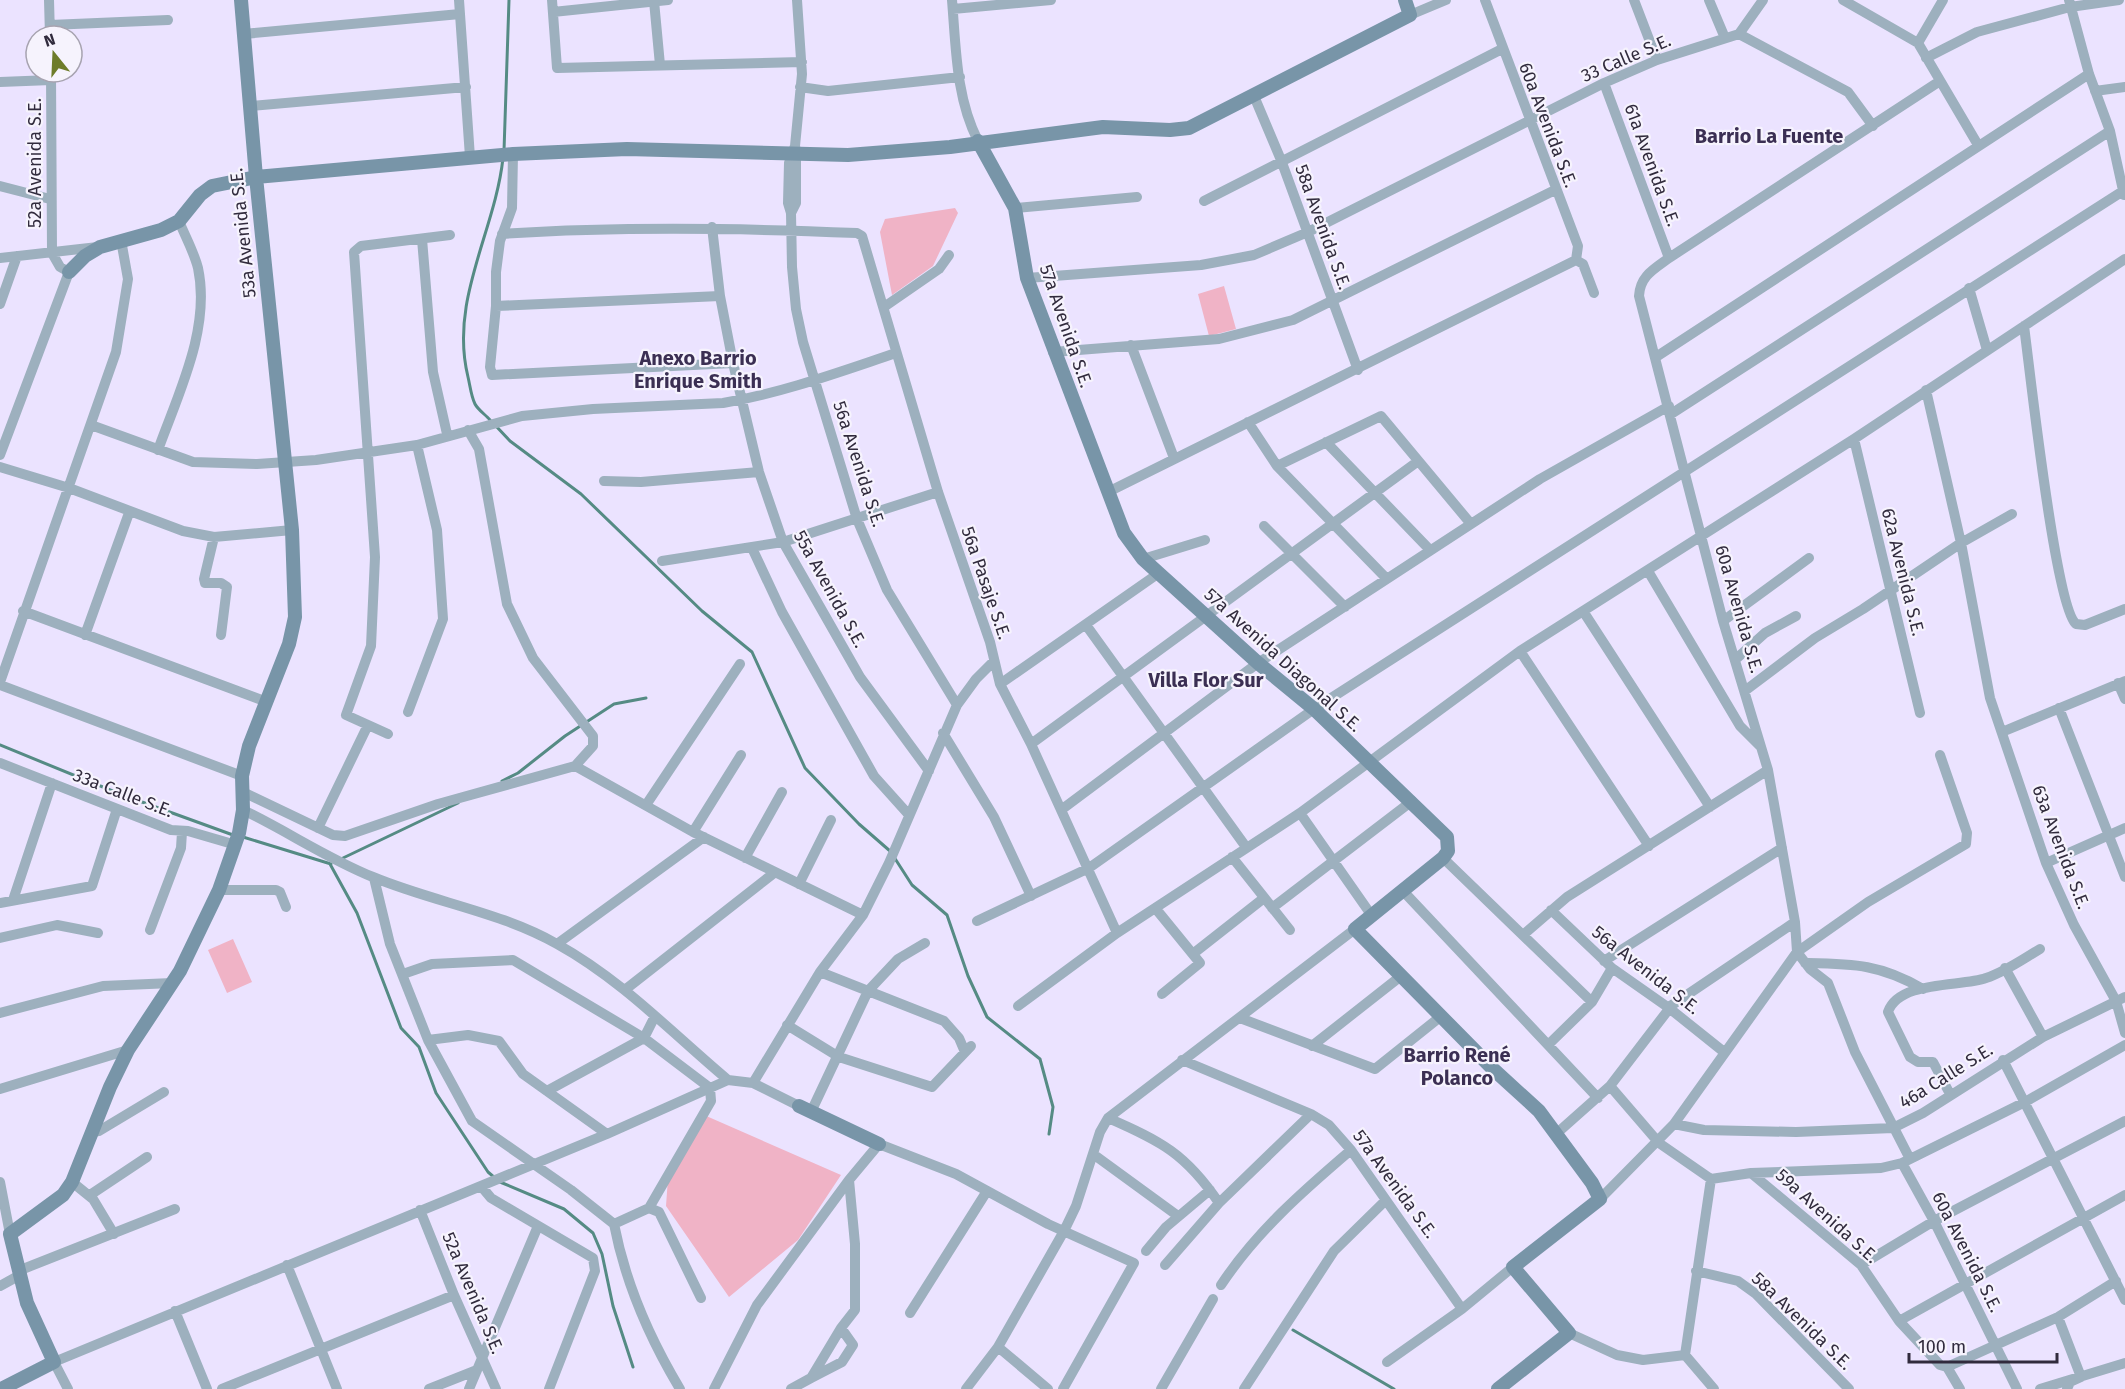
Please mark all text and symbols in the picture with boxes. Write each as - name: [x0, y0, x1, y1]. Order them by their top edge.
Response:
- north arrow: [24, 24, 84, 84]
- street label: 33 Calle S.E.: [1578, 29, 1674, 87]
- text: N: [42, 30, 57, 51]
- street label: 60a Avenida S.E.: [1514, 59, 1582, 191]
- street label: 52a Avenida S.E.: [24, 98, 46, 228]
- street label: 61a Avenida S.E.: [1620, 101, 1684, 229]
- district label: Barrio La Fuente: [1695, 124, 1843, 148]
- street label: 58a Avenida S.E.: [1290, 161, 1356, 293]
- street label: 53a Avenida S.E.: [225, 167, 261, 299]
- street label: 57a Avenida S.E.: [1035, 262, 1097, 390]
- district label: Anexo Barrio Enrique Smith: [634, 346, 762, 393]
- street label: 56a Avenida S.E.: [828, 398, 890, 530]
- street label: 62a Avenida S.E.: [1877, 506, 1929, 638]
- street label: 56a Pasaje S.E.: [956, 524, 1016, 642]
- street label: 55a Avenida S.E.: [789, 527, 871, 651]
- street label: 60a Avenida S.E.: [1710, 542, 1768, 676]
- street label: 57a Avenida Diagonal S.E.: [1200, 583, 1366, 737]
- district label: Villa Flor Sur: [1147, 668, 1265, 692]
- street label: 33a Calle S.E.: [70, 764, 176, 822]
- street label: 63a Avenida S.E.: [2027, 782, 2095, 912]
- street label: 56a Avenida S.E.: [1588, 921, 1704, 1019]
- street label: 46a Calle S.E.: [1895, 1038, 1997, 1114]
- district label: Barrio René Polanco: [1403, 1043, 1511, 1090]
- street label: 57a Avenida S.E.: [1348, 1126, 1442, 1242]
- street label: 59a Avenida S.E.: [1771, 1164, 1883, 1268]
- street label: 60a Avenida S.E.: [1927, 1188, 2007, 1316]
- street label: 52a Avenida S.E.: [437, 1229, 509, 1357]
- street label: 58a Avenida S.E.: [1747, 1267, 1857, 1375]
- scale bar: [1909, 1326, 2058, 1364]
- text: 100 m: [1918, 1336, 1966, 1358]

